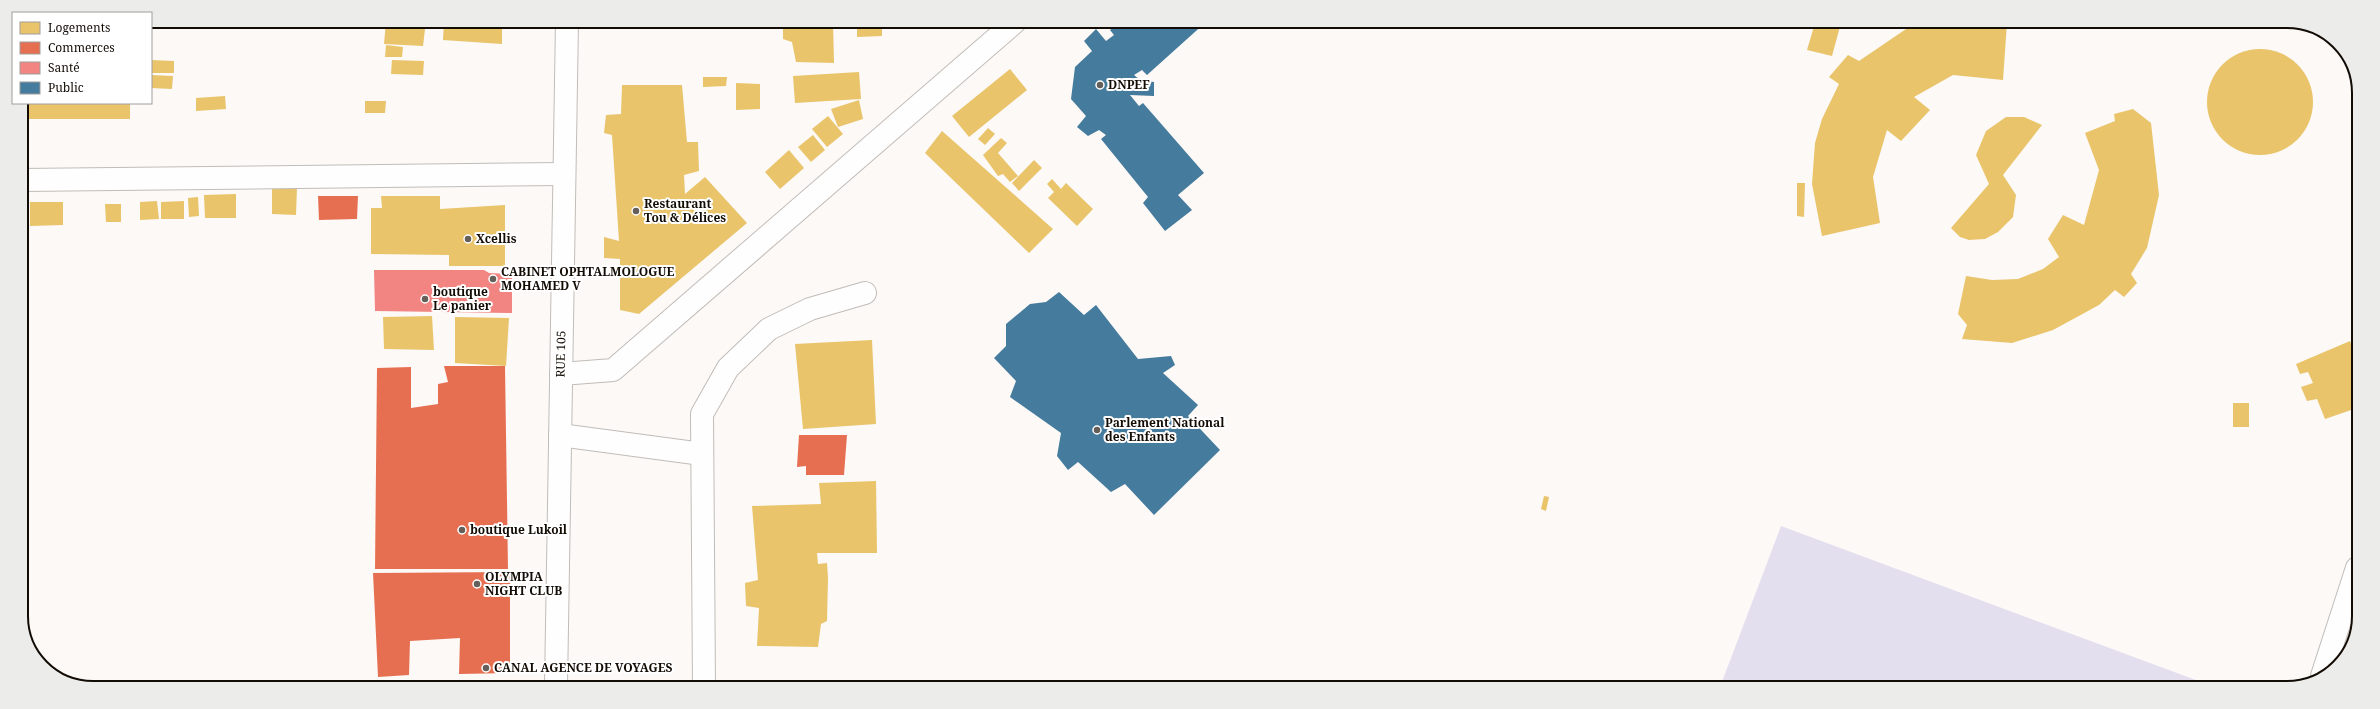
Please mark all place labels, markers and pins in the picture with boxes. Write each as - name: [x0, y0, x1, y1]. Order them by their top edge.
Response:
- place label: DNPEF: [1108, 76, 1150, 93]
- marker: DNPEF: [1095, 80, 1105, 90]
- place label: Restaurant Tou & Délices: [644, 195, 726, 226]
- marker: Restaurant Tou & Délices: [631, 206, 641, 216]
- place label: Xcellis: [476, 230, 517, 247]
- marker: Xcellis: [463, 234, 473, 244]
- place label: CABINET OPHTALMOLOGUE MOHAMED V: [501, 263, 674, 294]
- marker: CABINET OPHTALMOLOGUE MOHAMED V: [488, 274, 498, 284]
- place label: boutique Le panier: [433, 283, 492, 314]
- marker: boutique Le panier: [420, 294, 430, 304]
- place label: Parlement National des Enfants: [1105, 414, 1225, 445]
- marker: Parlement National des Enfants: [1092, 425, 1102, 435]
- place label: boutique Lukoil: [470, 521, 568, 538]
- marker: boutique Lukoil: [457, 525, 467, 535]
- place label: OLYMPIA NIGHT CLUB: [485, 568, 562, 599]
- marker: OLYMPIA NIGHT CLUB: [472, 579, 482, 589]
- place label: CANAL AGENCE DE VOYAGES: [494, 659, 673, 676]
- marker: CANAL AGENCE DE VOYAGES: [481, 663, 491, 673]

